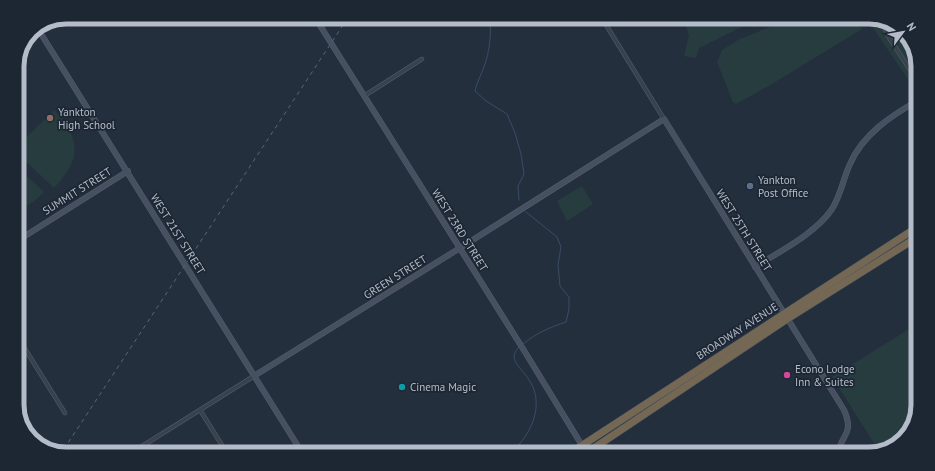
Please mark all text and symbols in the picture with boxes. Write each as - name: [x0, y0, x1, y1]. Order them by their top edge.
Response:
- north arrow: [883, 12, 923, 52]
- text: N: [904, 20, 919, 33]
- place label: Yankton High School: [58, 105, 116, 132]
- marker: Yankton High School: [45, 113, 55, 123]
- street label: SUMMIT STREET: [40, 164, 114, 218]
- place label: Yankton Post Office: [758, 173, 809, 200]
- marker: Yankton Post Office: [745, 181, 755, 191]
- street label: WEST 23RD STREET: [429, 186, 491, 274]
- street label: WEST 25TH STREET: [713, 186, 775, 274]
- street label: WEST 21ST STREET: [148, 191, 208, 277]
- street label: GREEN STREET: [361, 252, 429, 302]
- street label: BROADWAY AVENUE: [694, 299, 781, 363]
- place label: Econo Lodge Inn & Suites: [795, 362, 855, 389]
- marker: Econo Lodge Inn & Suites: [782, 370, 792, 380]
- place label: Cinema Magic: [410, 380, 476, 394]
- marker: Cinema Magic: [397, 382, 407, 392]

